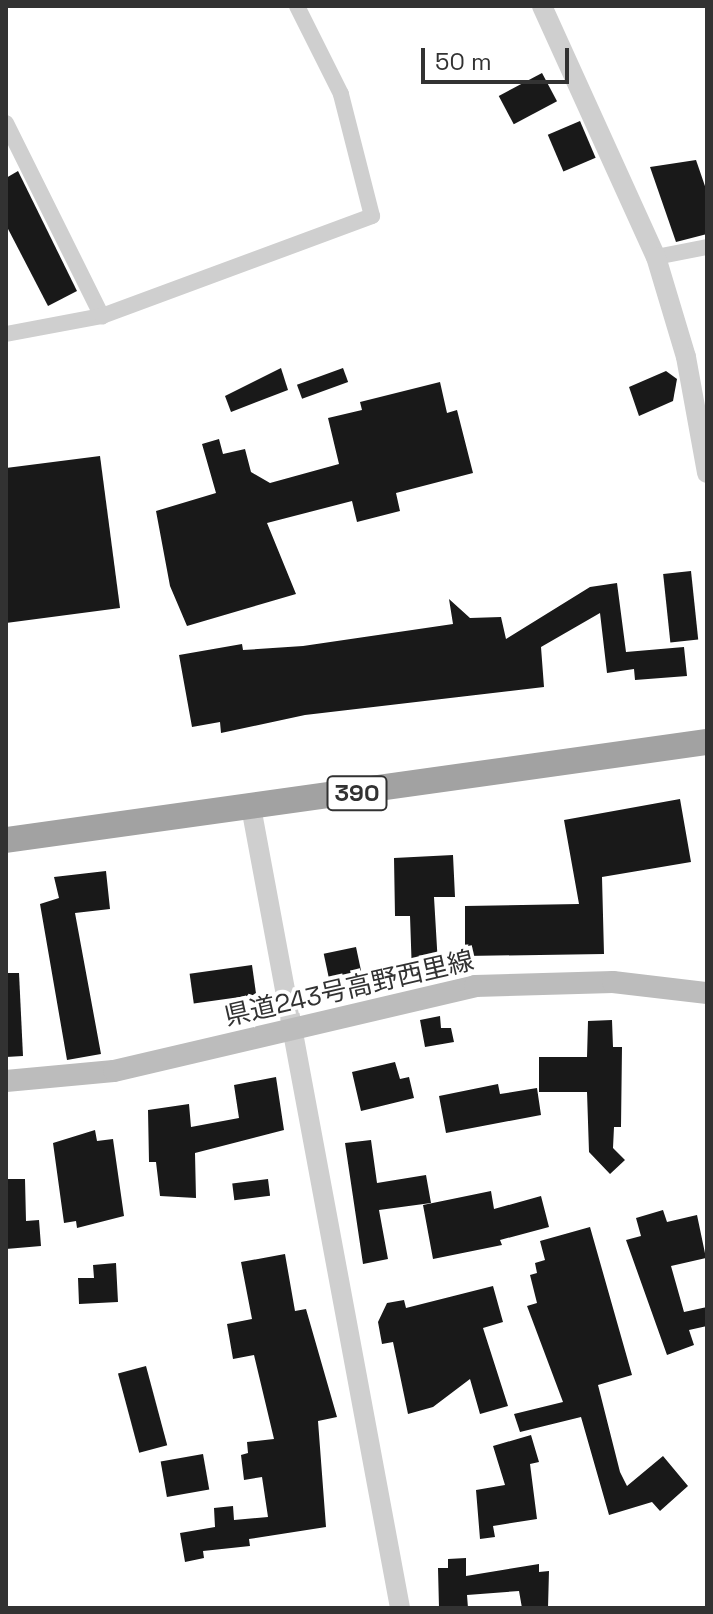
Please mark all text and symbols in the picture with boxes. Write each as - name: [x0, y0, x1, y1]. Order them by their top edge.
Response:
- scale bar: [425, 32, 573, 82]
- text: 50 m: [435, 46, 492, 77]
- road number: 390: [325, 773, 389, 813]
- street label: 県道243号高野西里線: [221, 945, 477, 1033]

